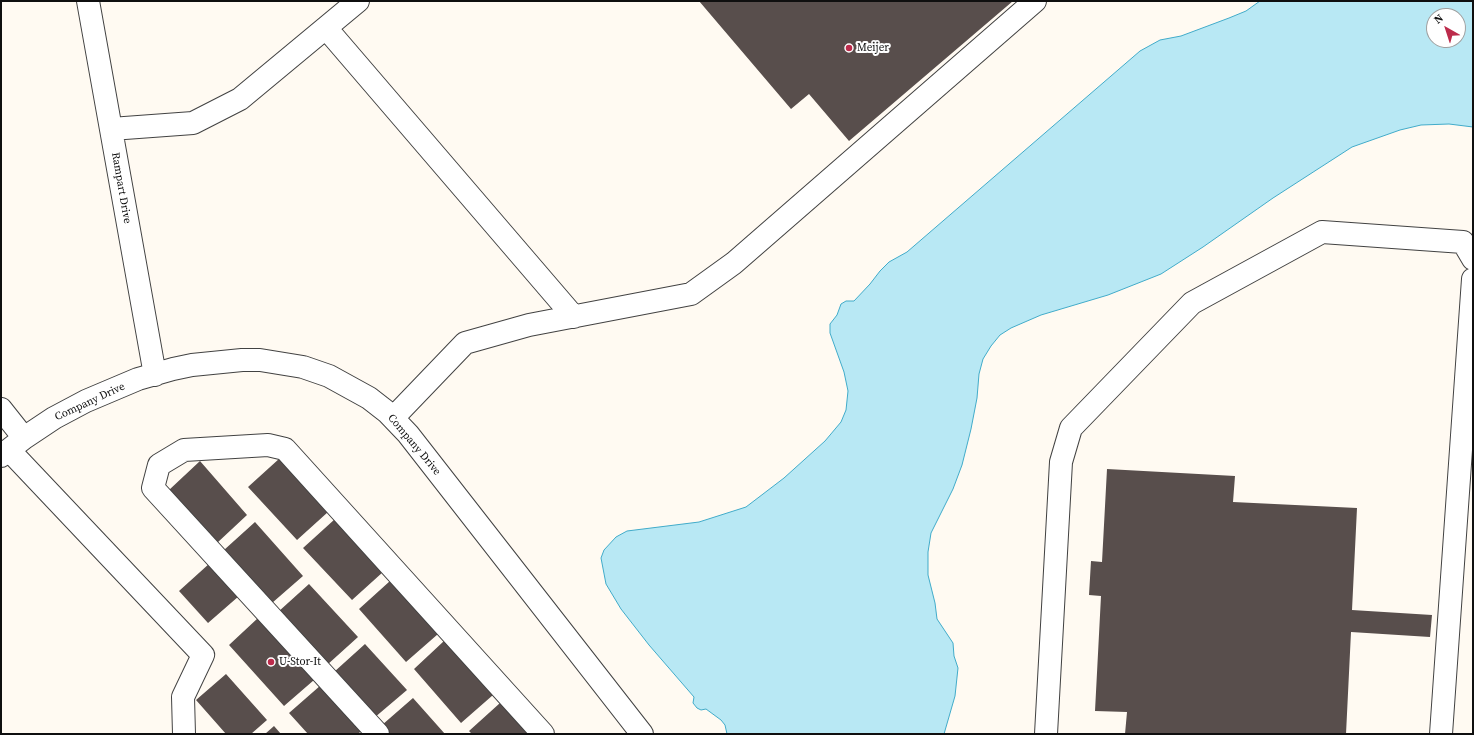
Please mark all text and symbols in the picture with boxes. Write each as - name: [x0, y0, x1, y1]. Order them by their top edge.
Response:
- north arrow: [1426, 8, 1466, 48]
- text: N: [1431, 11, 1447, 27]
- place label: Meijer: [857, 41, 889, 55]
- marker: Meijer: [844, 43, 854, 53]
- street label: Rampart Drive: [108, 151, 134, 225]
- street label: Company Drive: [53, 380, 127, 424]
- street label: Company Drive: [385, 412, 443, 478]
- place label: U-Stor-It: [279, 655, 321, 669]
- marker: U-Stor-It: [266, 657, 276, 667]

